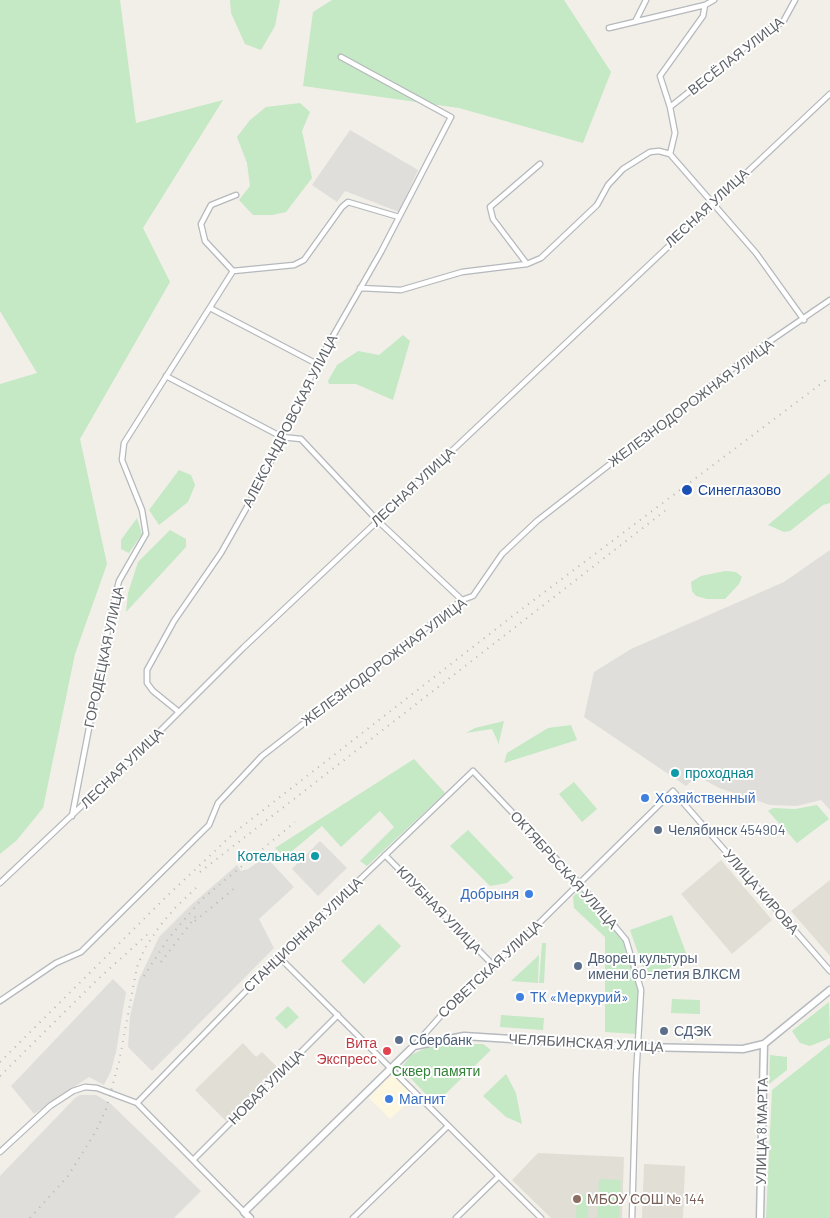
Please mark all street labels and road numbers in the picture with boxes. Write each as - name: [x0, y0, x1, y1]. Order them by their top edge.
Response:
- street label: ВЕСЁЛАЯ УЛИЦА: [685, 13, 787, 99]
- street label: ЛЕСНАЯ УЛИЦА: [662, 165, 752, 251]
- street label: АЛЕКСАНДРОВСКАЯ УЛИЦА: [239, 332, 341, 510]
- street label: ЖЕЛЕЗНОДОРОЖНАЯ УЛИЦА: [605, 335, 777, 471]
- street label: ЛЕСНАЯ УЛИЦА: [368, 444, 458, 530]
- street label: ГОРОДЕЦКАЯ УЛИЦА: [81, 585, 127, 729]
- street label: ЖЕЛЕЗНОДОРОЖНАЯ УЛИЦА: [298, 594, 470, 730]
- street label: ЛЕСНАЯ УЛИЦА: [77, 724, 167, 812]
- street label: ОКТЯБРЬСКАЯ УЛИЦА: [507, 808, 621, 932]
- street label: УЛИЦА КИРОВА: [720, 846, 802, 938]
- street label: КЛУБНАЯ УЛИЦА: [393, 863, 485, 957]
- street label: СТАНЦИОННАЯ УЛИЦА: [240, 874, 366, 996]
- street label: СОВЕТСКАЯ УЛИЦА: [435, 917, 545, 1021]
- street label: ЧЕЛЯБИНСКАЯ УЛИЦА: [508, 1031, 664, 1055]
- street label: НОВАЯ УЛИЦА: [225, 1046, 307, 1128]
- street label: УЛИЦА 8 МАРТА: [753, 1077, 771, 1185]

